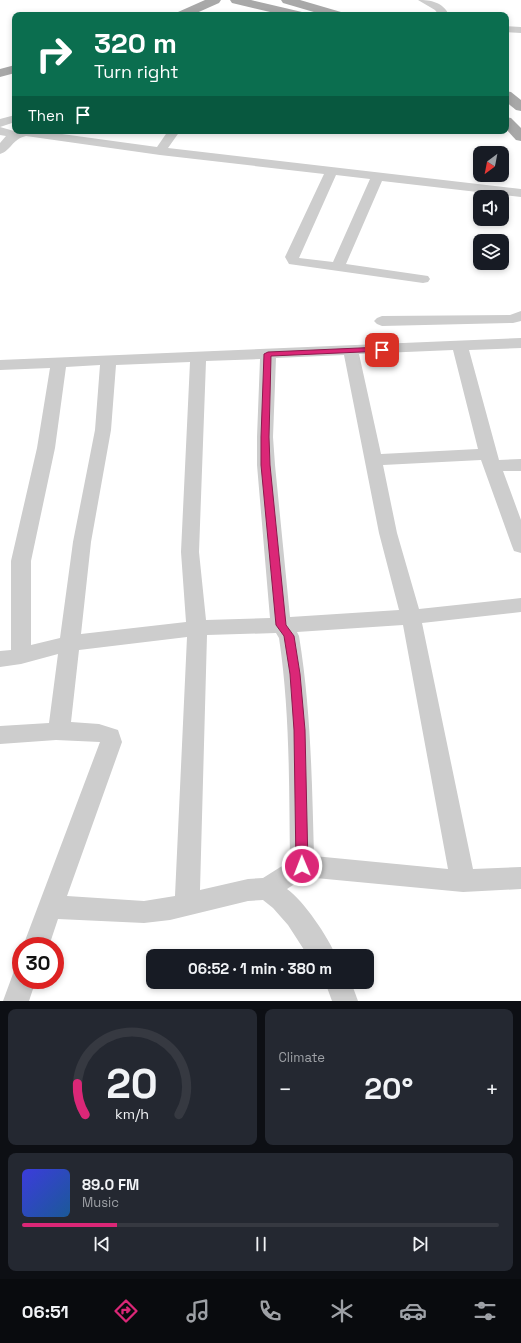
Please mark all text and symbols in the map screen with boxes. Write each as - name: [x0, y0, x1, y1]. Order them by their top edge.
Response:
- text: 320 m: [94, 25, 177, 61]
- icon: right: [28, 28, 80, 80]
- text: Turn right: [94, 60, 178, 83]
- icon: arrive: [72, 104, 94, 126]
- text: Then: [28, 106, 64, 125]
- north arrow: [473, 146, 509, 182]
- map controls: [473, 146, 509, 270]
- button: sound: [473, 190, 509, 226]
- button: layers: [473, 234, 509, 270]
- pin: [365, 333, 399, 367]
- icon: arrive: [371, 339, 393, 361]
- position arrow: [281, 845, 323, 887]
- speed limit sign: 30: [12, 937, 64, 989]
- text: 06:52 · 1 min · 380 m: [188, 959, 332, 978]
- text: Climate: [279, 1049, 325, 1066]
- text: 20: [106, 1057, 158, 1110]
- text: 20°: [364, 1069, 413, 1108]
- text: −: [279, 1075, 292, 1103]
- text: +: [485, 1075, 499, 1103]
- text: km/h: [115, 1105, 149, 1123]
- text: 89.0 FM: [82, 1175, 139, 1194]
- text: Music: [82, 1194, 119, 1211]
- icon: previous: [91, 1233, 113, 1255]
- icon: pause: [250, 1233, 272, 1255]
- icon: next: [409, 1233, 431, 1255]
- icon: directions: [112, 1297, 140, 1325]
- icon: music: [184, 1297, 212, 1325]
- icon: phone: [256, 1297, 284, 1325]
- icon: climate: [328, 1297, 356, 1325]
- icon: car: [399, 1297, 427, 1325]
- icon: filters: [471, 1297, 499, 1325]
- text: 06:51: [22, 1300, 69, 1323]

